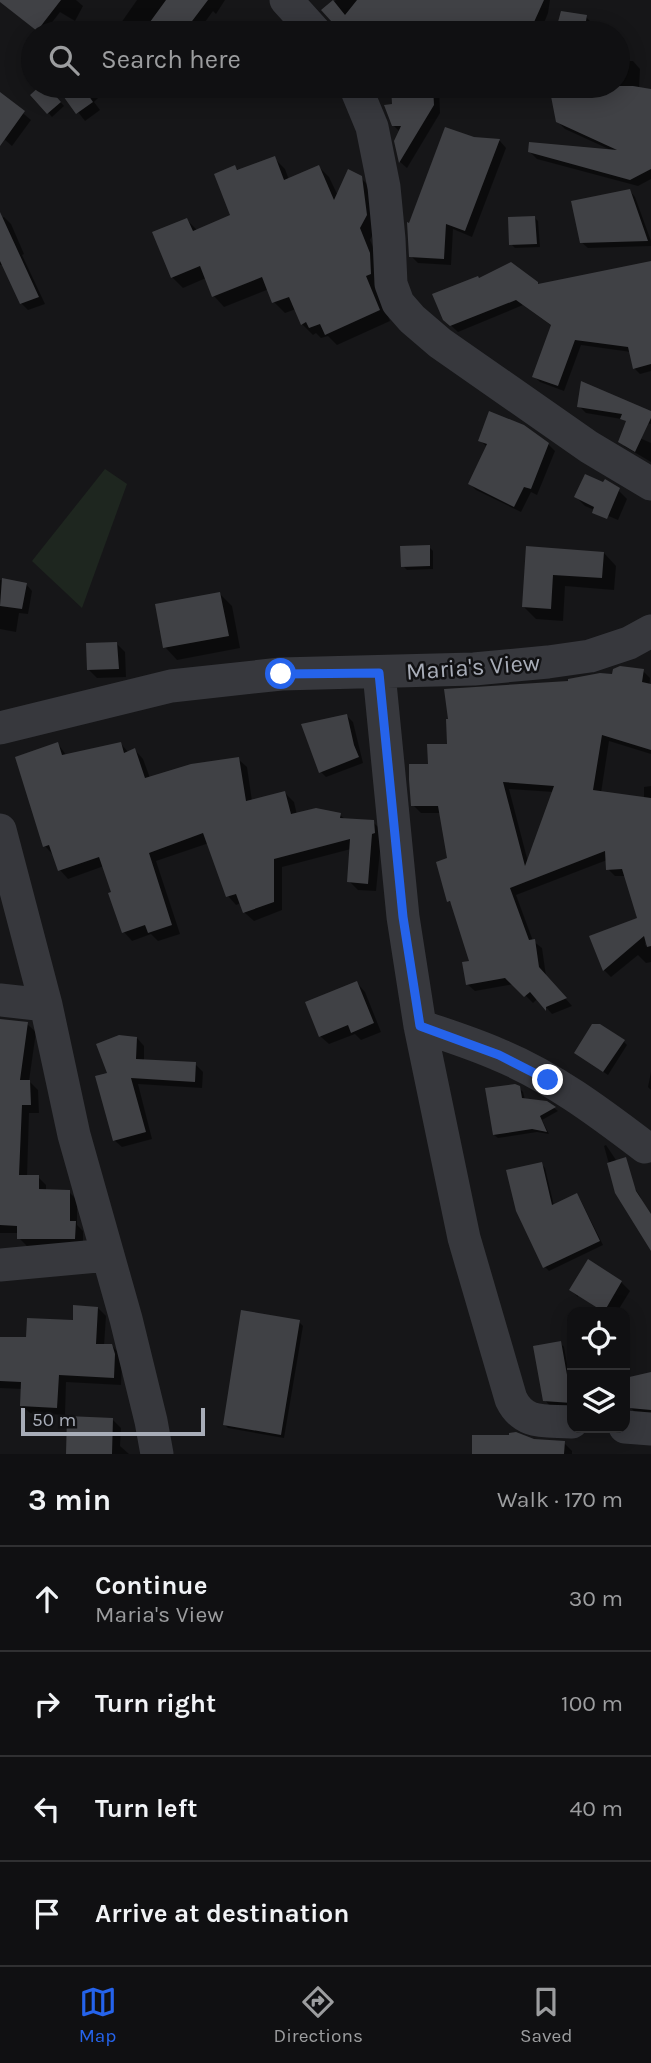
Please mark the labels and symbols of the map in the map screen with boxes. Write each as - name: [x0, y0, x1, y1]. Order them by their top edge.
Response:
- street label: Maria's View: [405, 648, 541, 686]
- route start: [265, 658, 296, 689]
- route end: [532, 1064, 563, 1095]
- scale bar: [21, 1405, 205, 1437]

